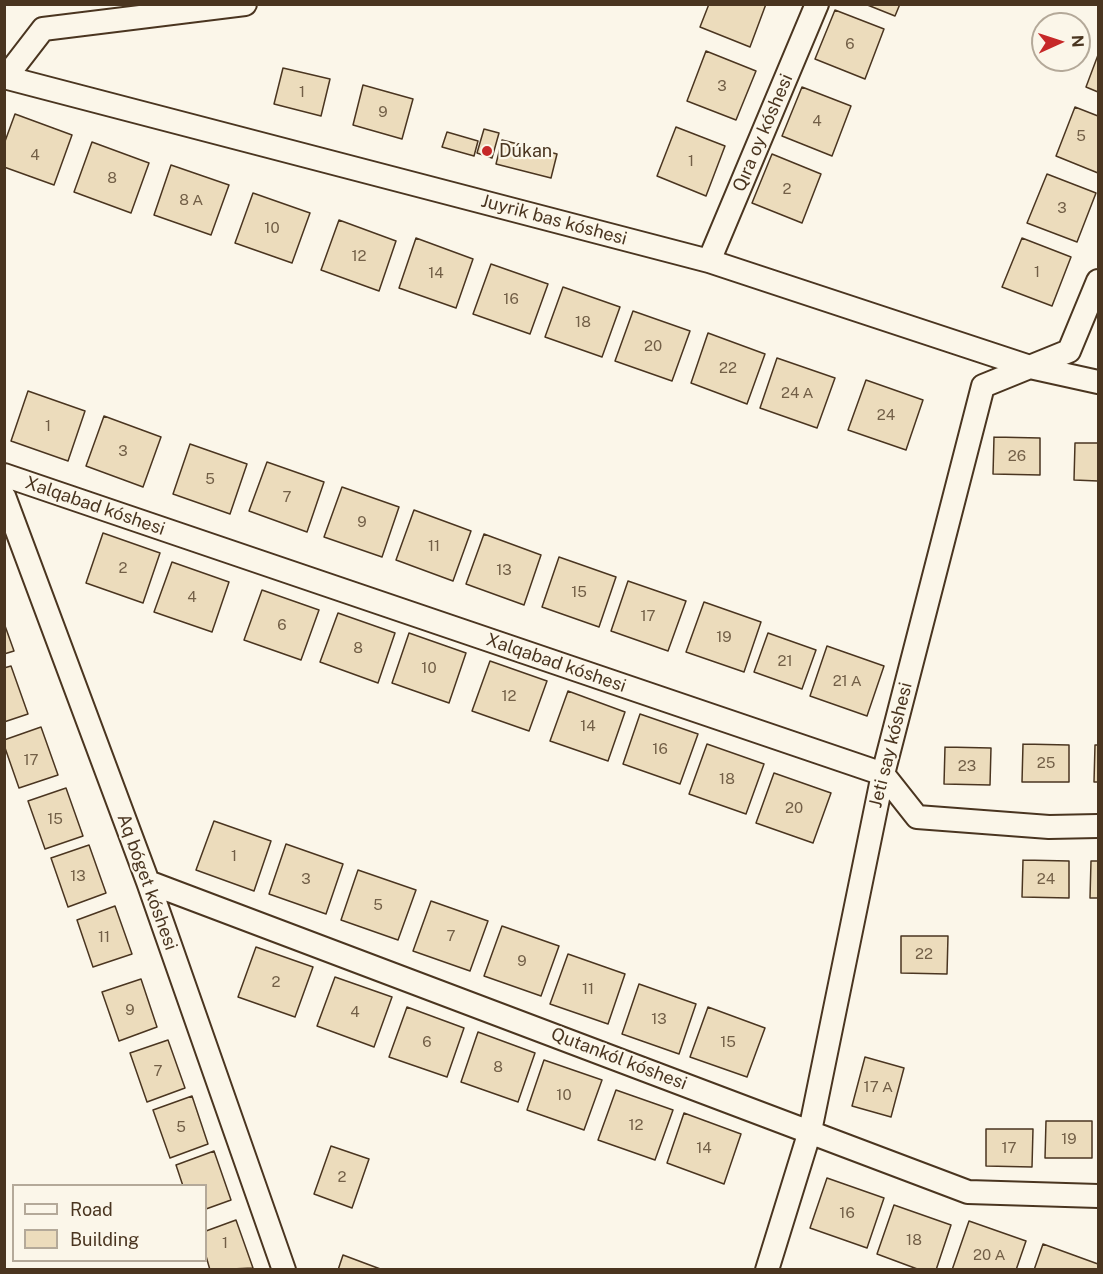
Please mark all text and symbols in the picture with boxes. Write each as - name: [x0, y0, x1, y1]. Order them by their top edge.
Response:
- north arrow: [1031, 12, 1091, 72]
- text: N: [1068, 34, 1087, 48]
- house number: 6: [845, 35, 855, 53]
- street label: Qıra oy kóshesi: [728, 71, 798, 195]
- house number: 3: [717, 77, 727, 95]
- house number: 1: [299, 83, 305, 101]
- house number: 9: [378, 103, 388, 121]
- house number: 4: [812, 112, 822, 130]
- house number: 5: [1076, 127, 1086, 145]
- place label: Dúkan: [499, 140, 552, 162]
- marker: Dúkan: [480, 144, 494, 158]
- house number: 4: [30, 146, 40, 164]
- house number: 1: [688, 152, 694, 170]
- house number: 8: [107, 169, 117, 187]
- house number: 2: [783, 180, 791, 198]
- street label: Juyrik bas kóshesi: [479, 190, 629, 250]
- house number: 8 А: [179, 191, 203, 209]
- house number: 3: [1057, 199, 1067, 217]
- house number: 10: [264, 219, 280, 237]
- house number: 12: [351, 247, 367, 265]
- house number: 1: [1034, 263, 1040, 281]
- house number: 14: [428, 264, 444, 282]
- house number: 16: [503, 290, 519, 308]
- house number: 18: [575, 313, 591, 331]
- house number: 20: [644, 337, 662, 355]
- house number: 22: [719, 359, 737, 377]
- house number: 24 А: [781, 384, 813, 402]
- house number: 24: [877, 406, 895, 424]
- house number: 1: [45, 417, 51, 435]
- house number: 3: [118, 442, 128, 460]
- house number: 26: [1008, 447, 1026, 465]
- house number: 5: [205, 470, 215, 488]
- street label: Xalqabad kóshesi: [22, 472, 168, 540]
- house number: 7: [282, 488, 292, 506]
- house number: 9: [357, 513, 367, 531]
- house number: 11: [428, 537, 440, 555]
- house number: 2: [119, 559, 127, 577]
- house number: 13: [496, 561, 512, 579]
- house number: 15: [571, 583, 587, 601]
- house number: 4: [187, 588, 197, 606]
- house number: 17: [640, 607, 656, 625]
- house number: 6: [277, 616, 287, 634]
- house number: 19: [716, 628, 732, 646]
- street label: Xalqabad kóshesi: [483, 629, 629, 697]
- house number: 8: [353, 639, 363, 657]
- house number: 21: [777, 652, 793, 670]
- house number: 10: [421, 659, 437, 677]
- house number: 21 А: [833, 672, 861, 690]
- street label: Jeti say kóshesi: [865, 680, 917, 810]
- house number: 12: [501, 687, 517, 705]
- house number: 14: [580, 717, 596, 735]
- house number: 16: [652, 740, 668, 758]
- house number: 17: [23, 751, 39, 769]
- house number: 25: [1037, 754, 1055, 772]
- house number: 23: [958, 757, 976, 775]
- house number: 18: [719, 770, 735, 788]
- house number: 20: [785, 799, 803, 817]
- house number: 15: [47, 810, 63, 828]
- street label: Aq bóget kóshesi: [112, 811, 182, 953]
- house number: 1: [231, 847, 237, 865]
- house number: 13: [70, 867, 86, 885]
- house number: 3: [301, 870, 311, 888]
- house number: 24: [1037, 870, 1055, 888]
- house number: 5: [373, 896, 383, 914]
- house number: 7: [446, 927, 456, 945]
- house number: 11: [98, 928, 110, 946]
- house number: 22: [915, 945, 933, 963]
- house number: 9: [517, 952, 527, 970]
- house number: 2: [272, 973, 280, 991]
- house number: 11: [582, 980, 594, 998]
- house number: 9: [125, 1001, 135, 1019]
- house number: 4: [350, 1003, 360, 1021]
- house number: 13: [651, 1010, 667, 1028]
- street label: Qutankól kóshesi: [548, 1023, 690, 1095]
- house number: 6: [422, 1033, 432, 1051]
- house number: 15: [720, 1033, 736, 1051]
- house number: 8: [493, 1058, 503, 1076]
- house number: 7: [153, 1062, 163, 1080]
- house number: 17 А: [864, 1078, 892, 1096]
- house number: 10: [556, 1086, 572, 1104]
- house number: 12: [628, 1116, 644, 1134]
- house number: 5: [176, 1118, 186, 1136]
- house number: 19: [1061, 1130, 1077, 1148]
- house number: 14: [696, 1139, 712, 1157]
- house number: 17: [1001, 1139, 1017, 1157]
- house number: 2: [338, 1168, 346, 1186]
- legend: [12, 1184, 207, 1262]
- text: Road: [70, 1199, 113, 1220]
- house number: 16: [839, 1204, 855, 1222]
- text: Building: [70, 1229, 139, 1250]
- house number: 18: [906, 1231, 922, 1249]
- house number: 1: [222, 1234, 228, 1252]
- house number: 20 А: [973, 1246, 1005, 1264]

